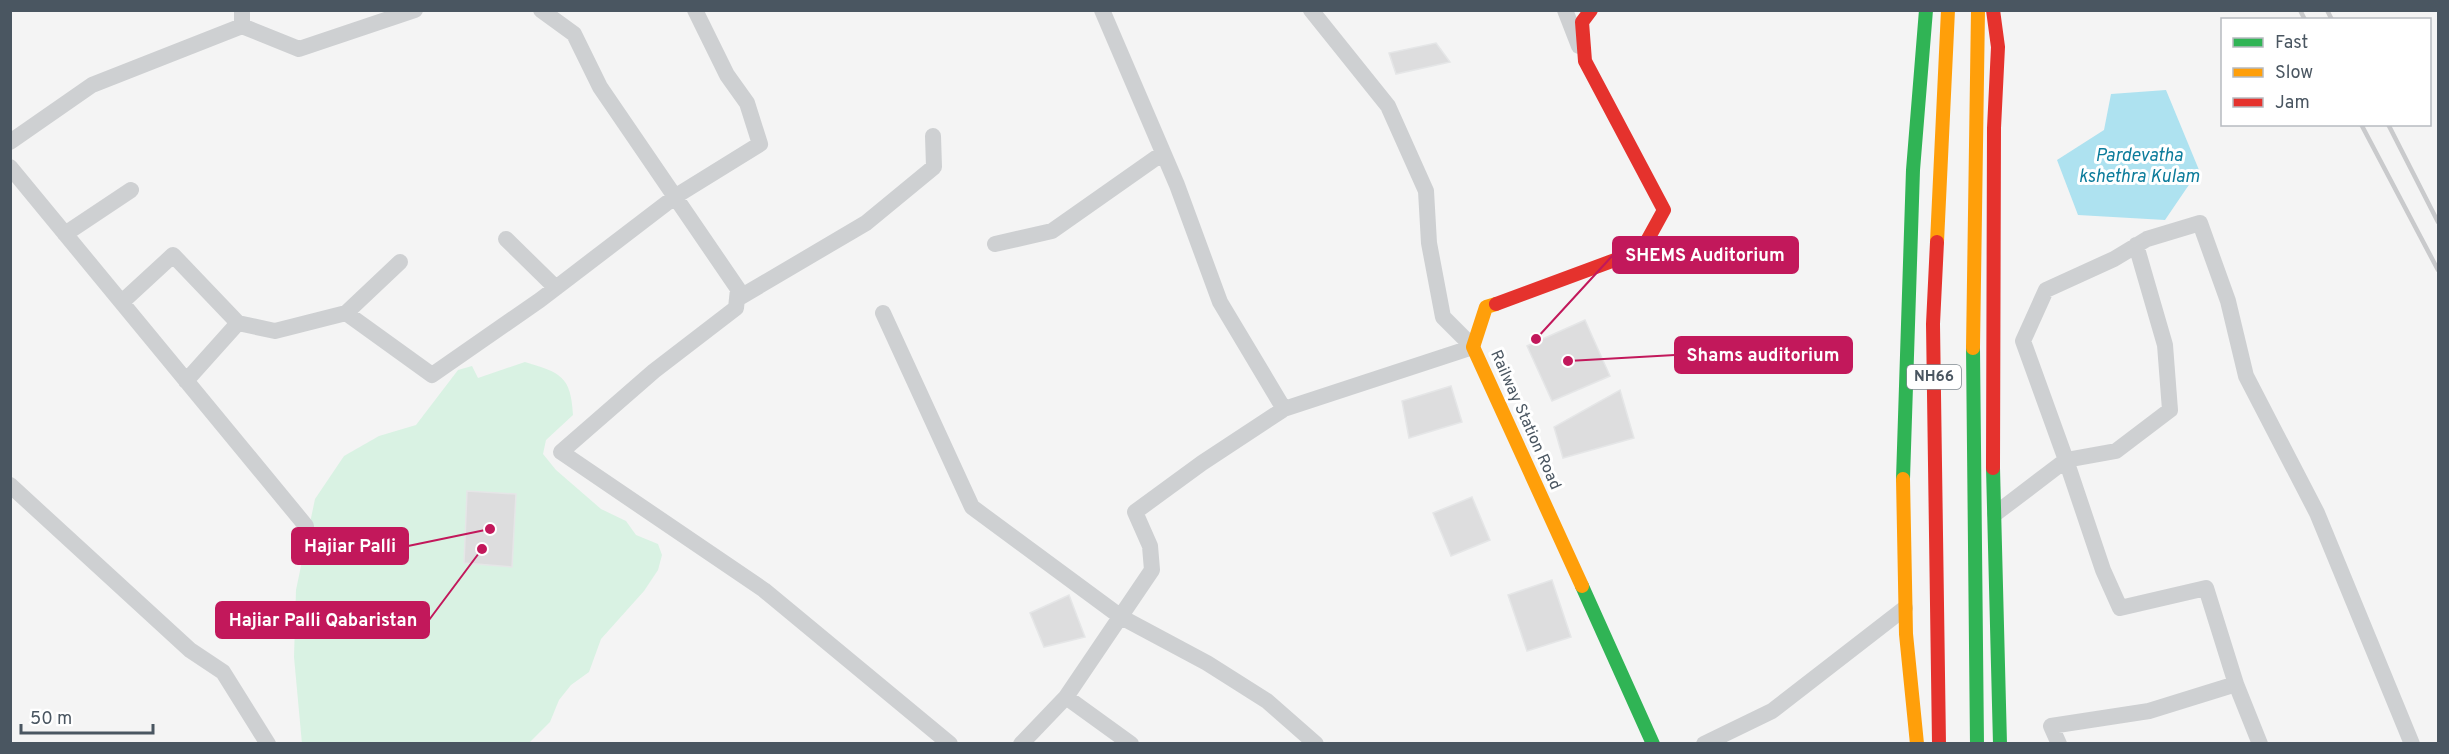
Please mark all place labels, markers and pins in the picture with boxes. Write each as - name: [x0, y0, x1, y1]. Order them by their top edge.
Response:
- callout: SHEMS Auditorium: [1613, 237, 1798, 273]
- callout: Shams auditorium: [1675, 337, 1852, 373]
- callout: Hajiar Palli: [292, 528, 408, 564]
- callout: Hajiar Palli Qabaristan: [216, 602, 429, 638]

